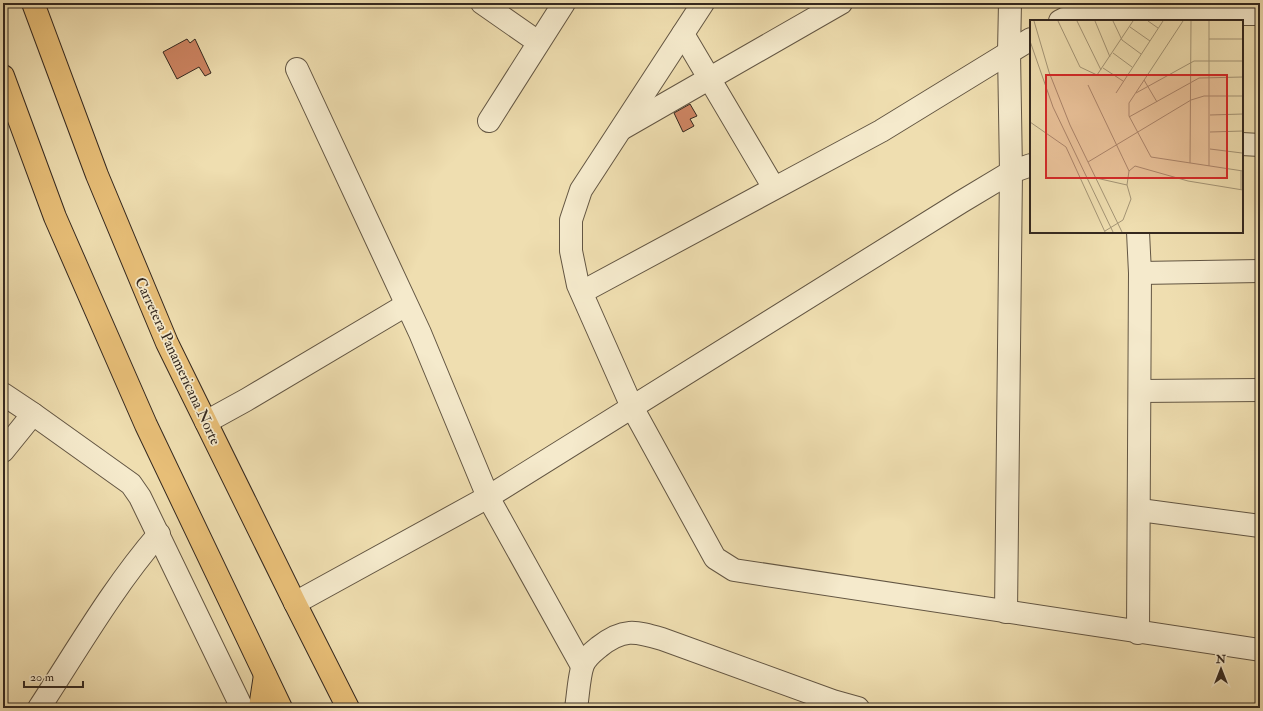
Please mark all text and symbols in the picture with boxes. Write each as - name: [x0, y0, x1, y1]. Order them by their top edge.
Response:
- inset map: [1030, 20, 1243, 233]
- street label: Carretera Panamericana Norte: [130, 274, 225, 448]
- north arrow: [1201, 649, 1241, 689]
- text: N: [1215, 653, 1227, 666]
- scale bar: [24, 663, 83, 689]
- text: 20 m: [30, 670, 55, 685]

